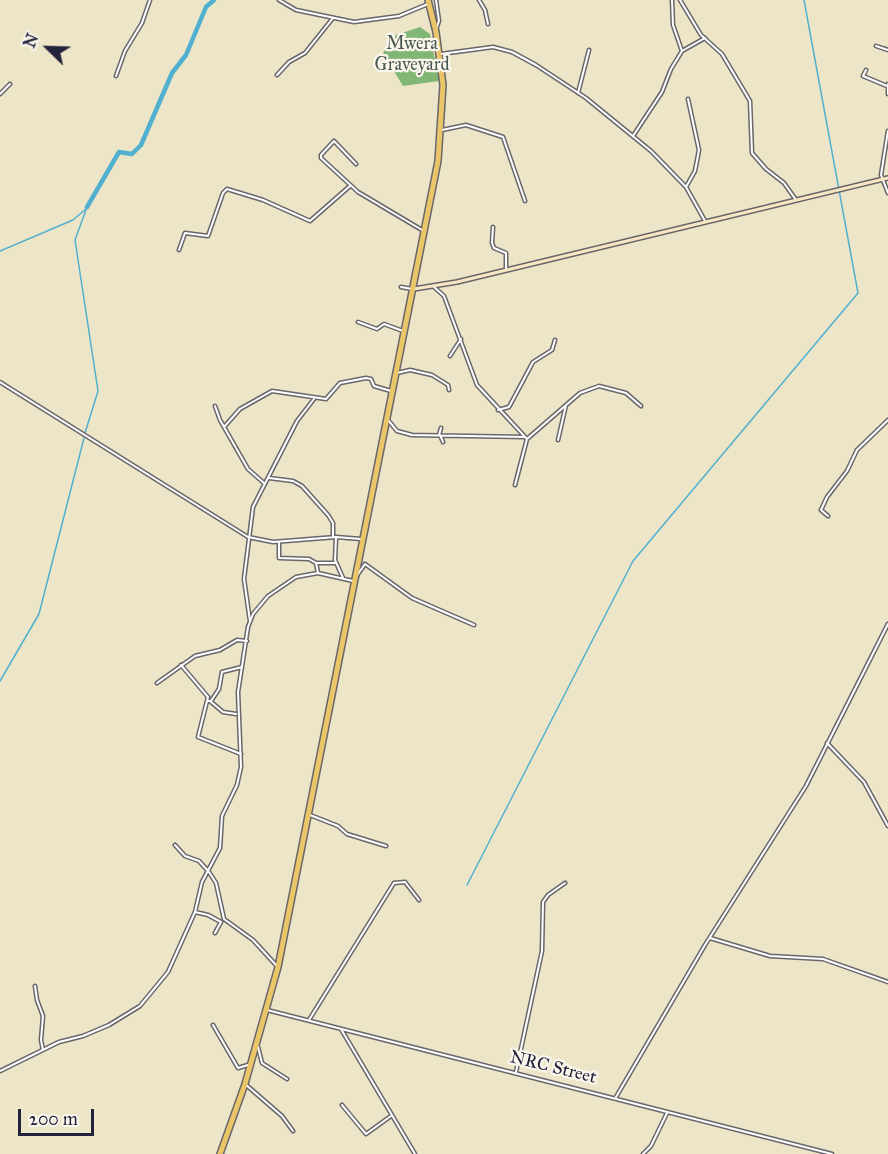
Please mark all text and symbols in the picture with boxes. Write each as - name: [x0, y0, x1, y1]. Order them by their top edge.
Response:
- north arrow: [18, 18, 78, 78]
- text: N: [20, 31, 42, 51]
- park label: Mwera Graveyard: [375, 34, 449, 76]
- street label: NRC Street: [507, 1047, 599, 1089]
- scale bar: [21, 1097, 98, 1135]
- text: 200 m: [29, 1108, 78, 1130]

